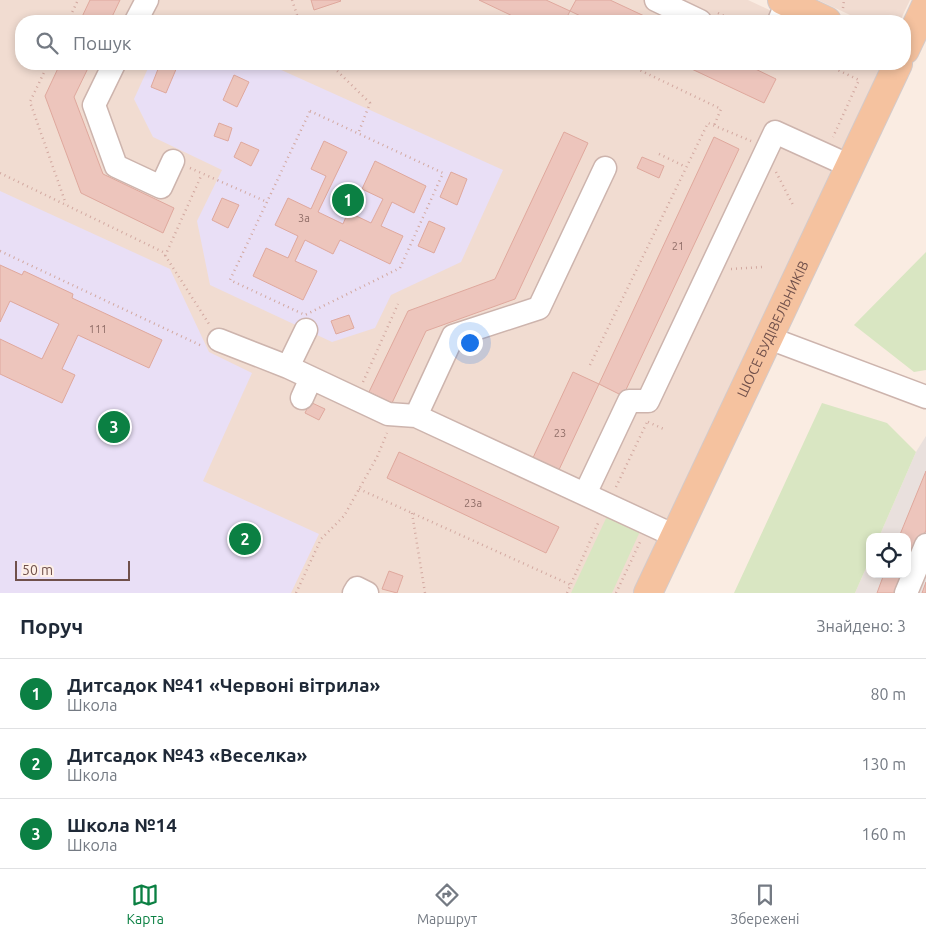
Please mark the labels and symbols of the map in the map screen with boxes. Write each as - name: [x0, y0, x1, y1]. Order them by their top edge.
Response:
- pin: 1: [332, 181, 364, 219]
- house number: 3а: [298, 212, 310, 224]
- house number: 21: [672, 240, 684, 252]
- street label: ШОСЕ БУДІВЕЛЬНИКІВ: [734, 258, 812, 400]
- house number: 111: [89, 323, 107, 335]
- your location: [457, 330, 483, 356]
- pin: 3: [98, 408, 130, 446]
- house number: 23: [554, 427, 566, 439]
- house number: 23а: [464, 497, 482, 509]
- pin: 2: [229, 520, 261, 558]
- scale bar: [15, 558, 130, 581]

